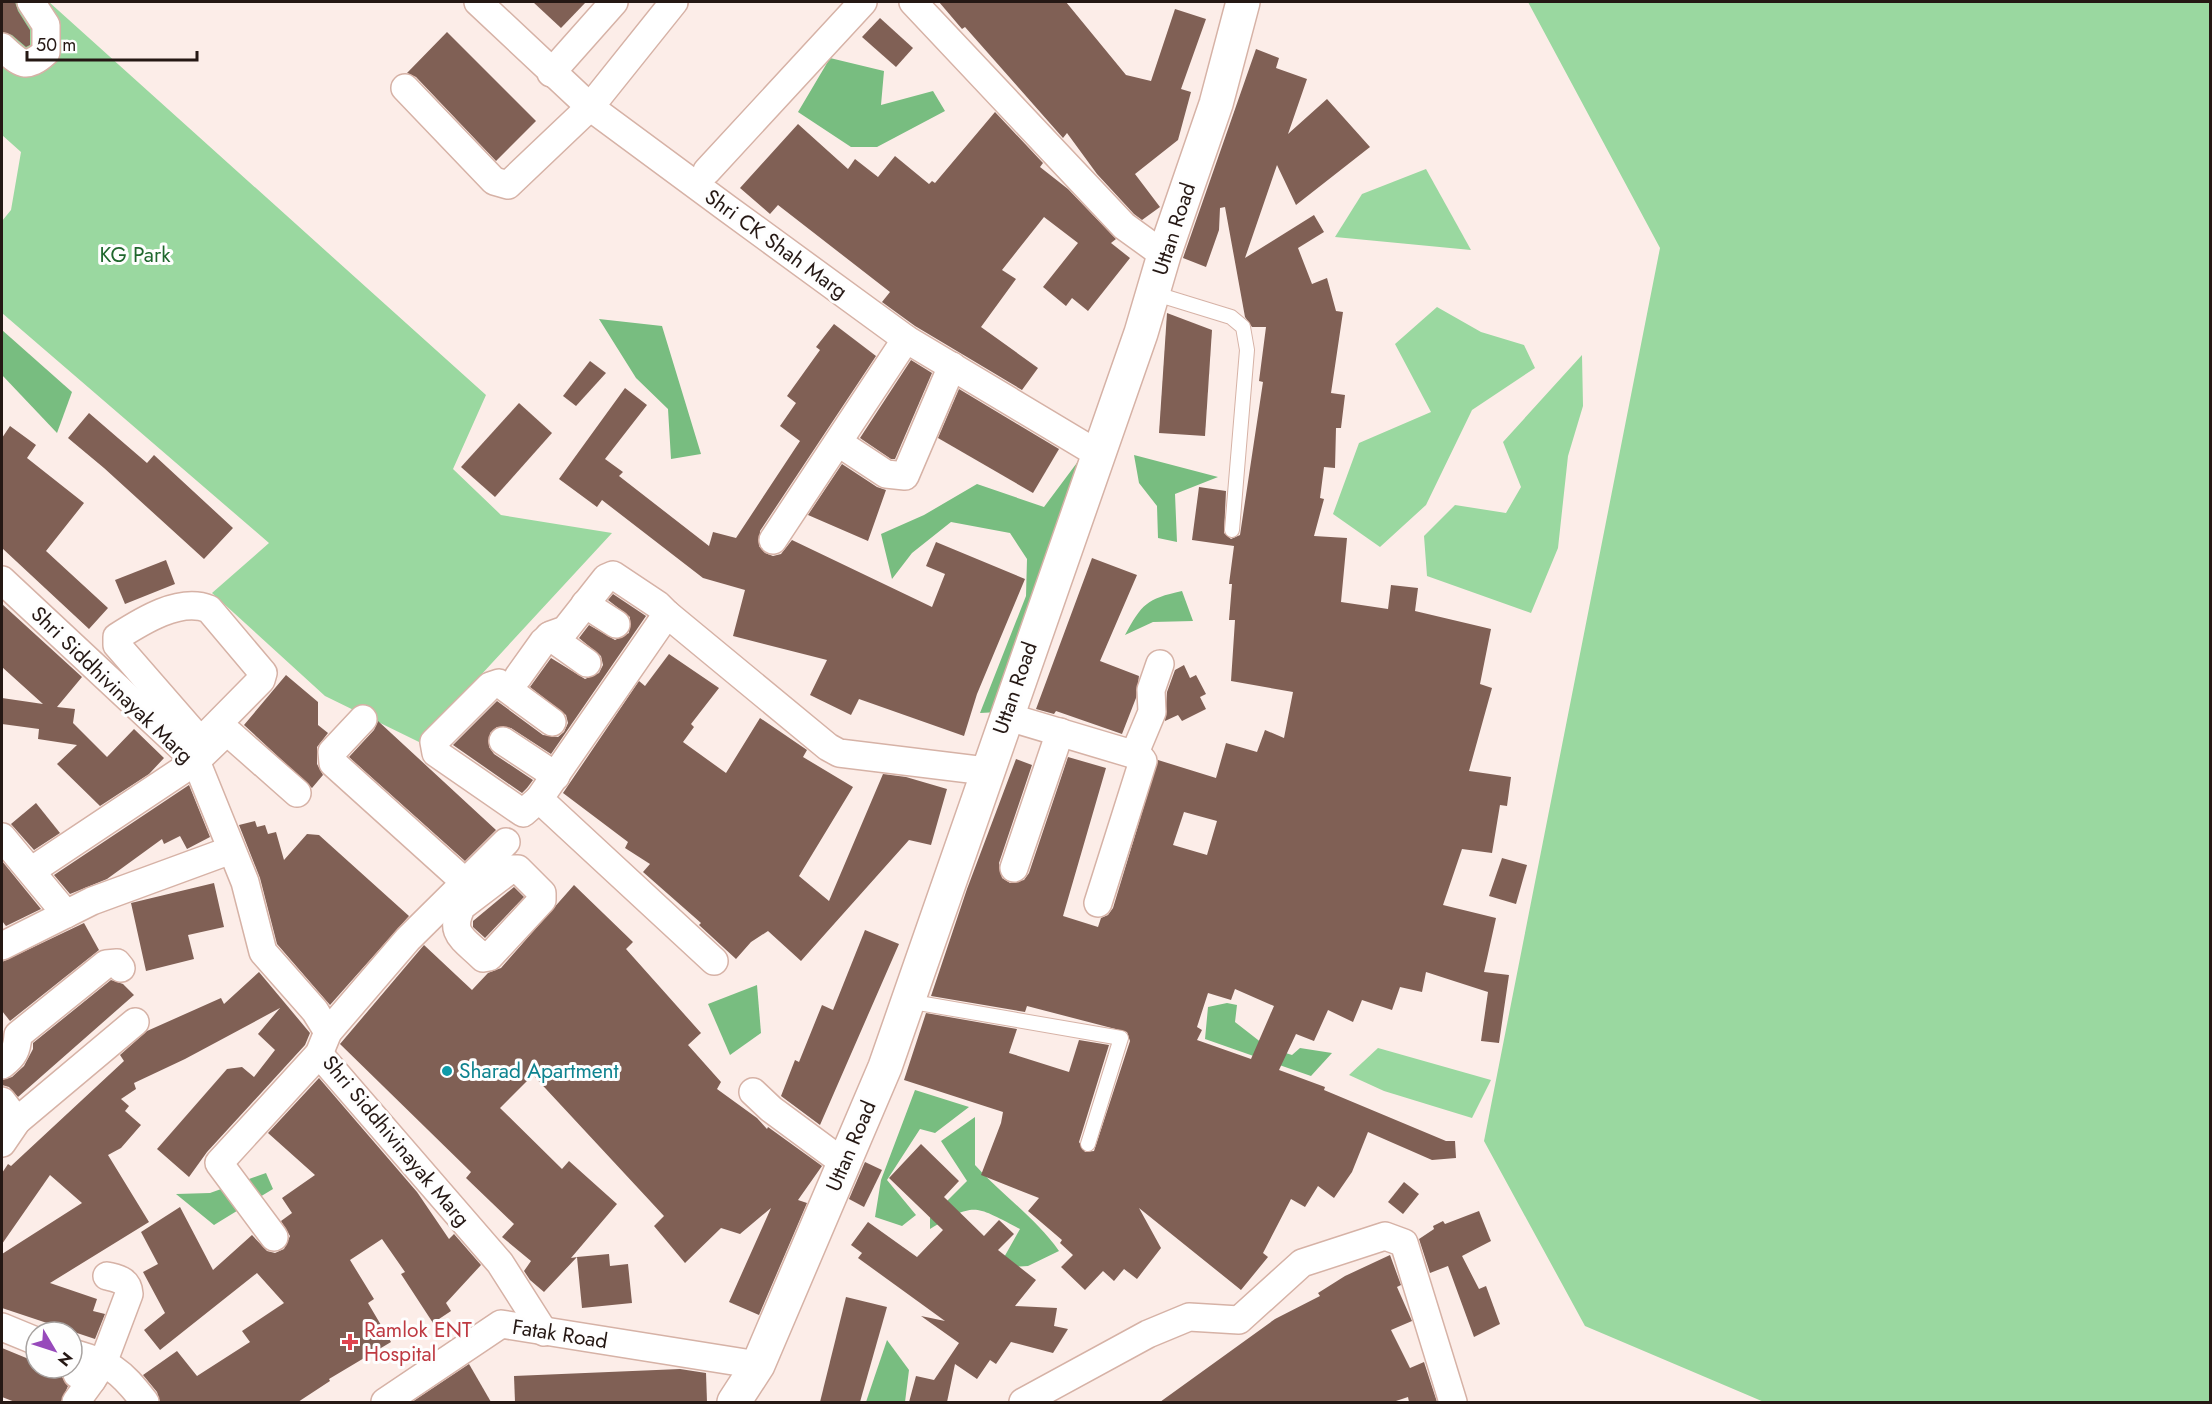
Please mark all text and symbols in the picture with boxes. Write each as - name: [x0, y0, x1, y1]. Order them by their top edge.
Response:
- scale bar: [27, 24, 196, 62]
- text: 50 m: [36, 32, 76, 58]
- street label: Uttan Road: [1145, 179, 1203, 279]
- street label: Shri CK Shah Marg: [698, 182, 854, 306]
- park label: KG Park: [100, 240, 171, 270]
- street label: Shri Siddhivinayak Marg: [24, 599, 200, 771]
- street label: Uttan Road: [985, 638, 1045, 738]
- street label: Shri Siddhivinayak Marg: [315, 1049, 477, 1233]
- place label: Sharad Apartment: [459, 1056, 619, 1086]
- marker: Sharad Apartment: [440, 1064, 454, 1078]
- street label: Uttan Road: [818, 1096, 884, 1196]
- street label: Fatak Road: [510, 1312, 610, 1356]
- place label: Ramlok ENT Hospital: [364, 1315, 472, 1369]
- north arrow: [24, 1320, 84, 1380]
- marker: Ramlok ENT Hospital: [341, 1333, 359, 1351]
- text: N: [52, 1347, 78, 1371]

